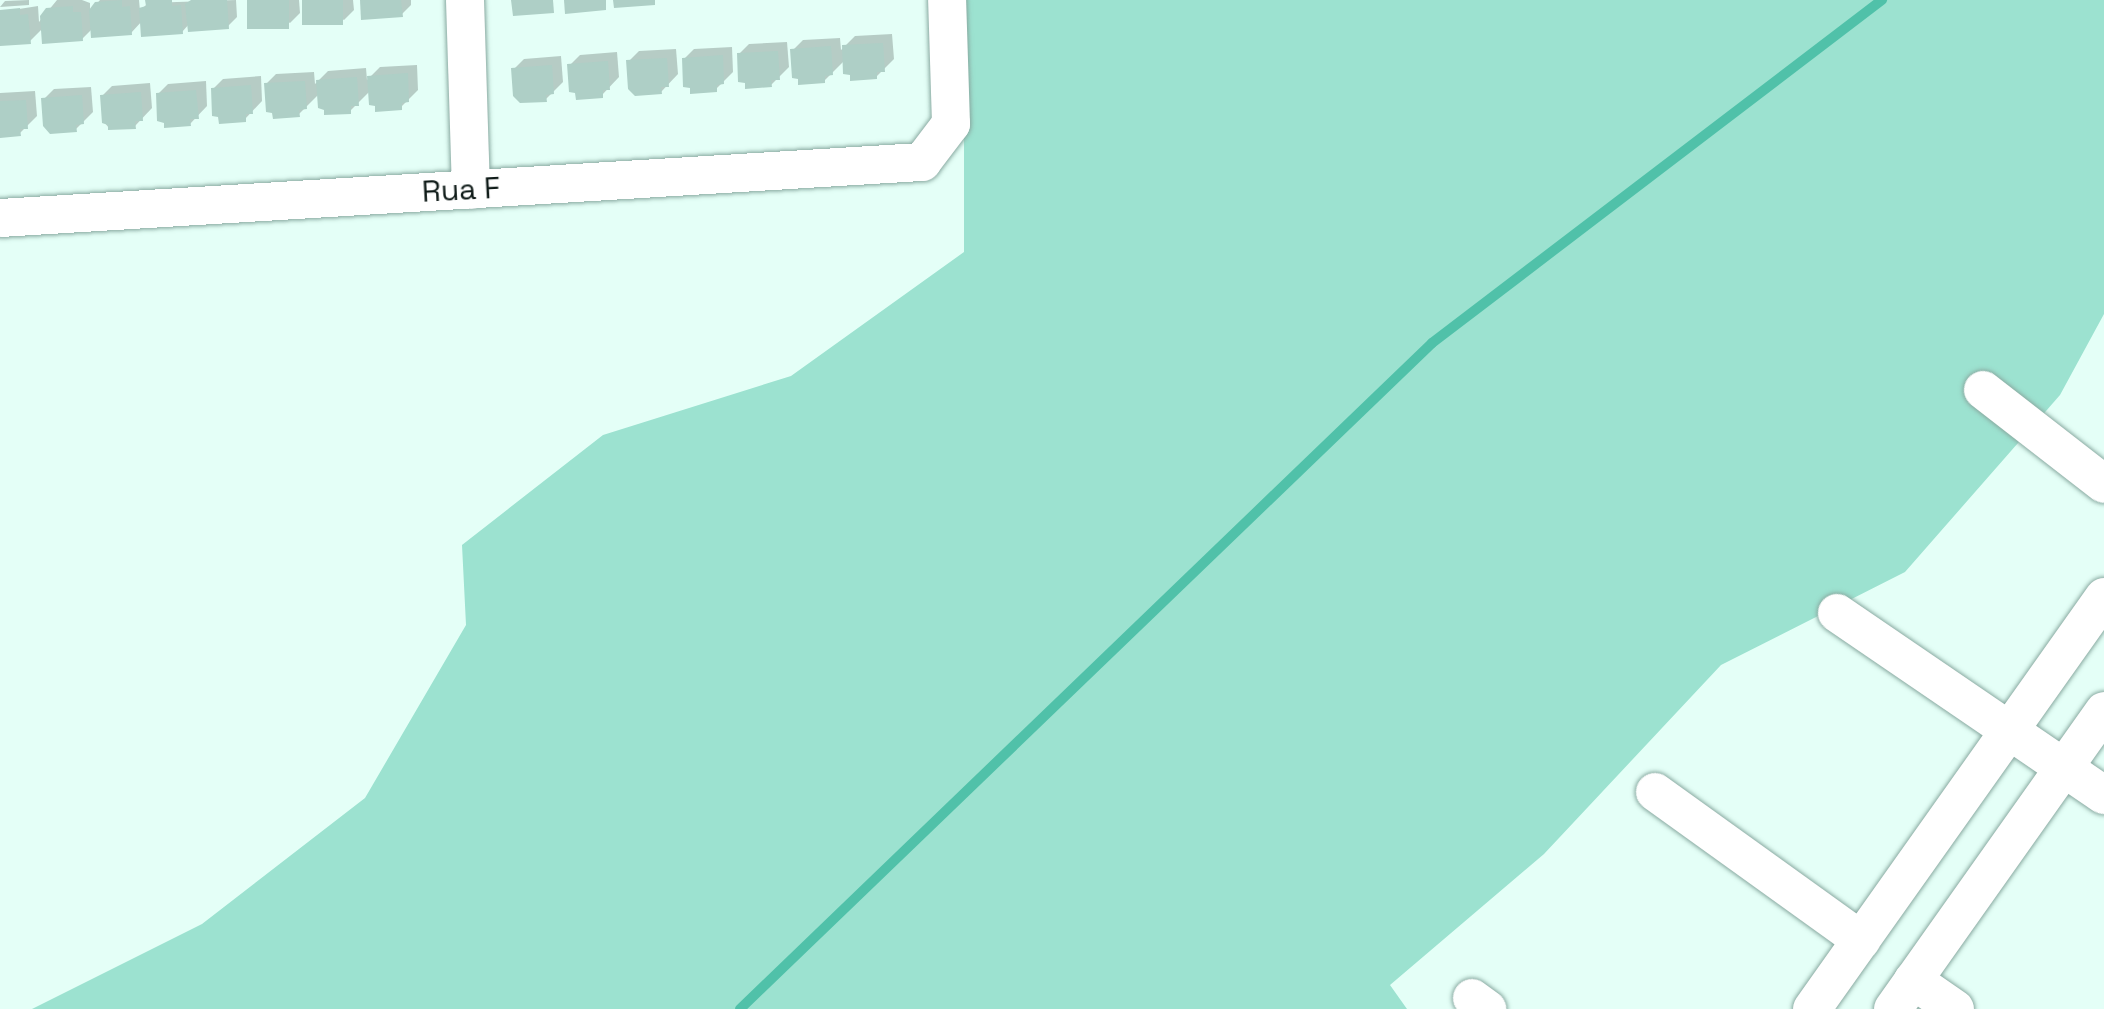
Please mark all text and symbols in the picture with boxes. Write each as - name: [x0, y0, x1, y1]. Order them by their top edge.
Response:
- street label: Rua F: [421, 170, 501, 210]

